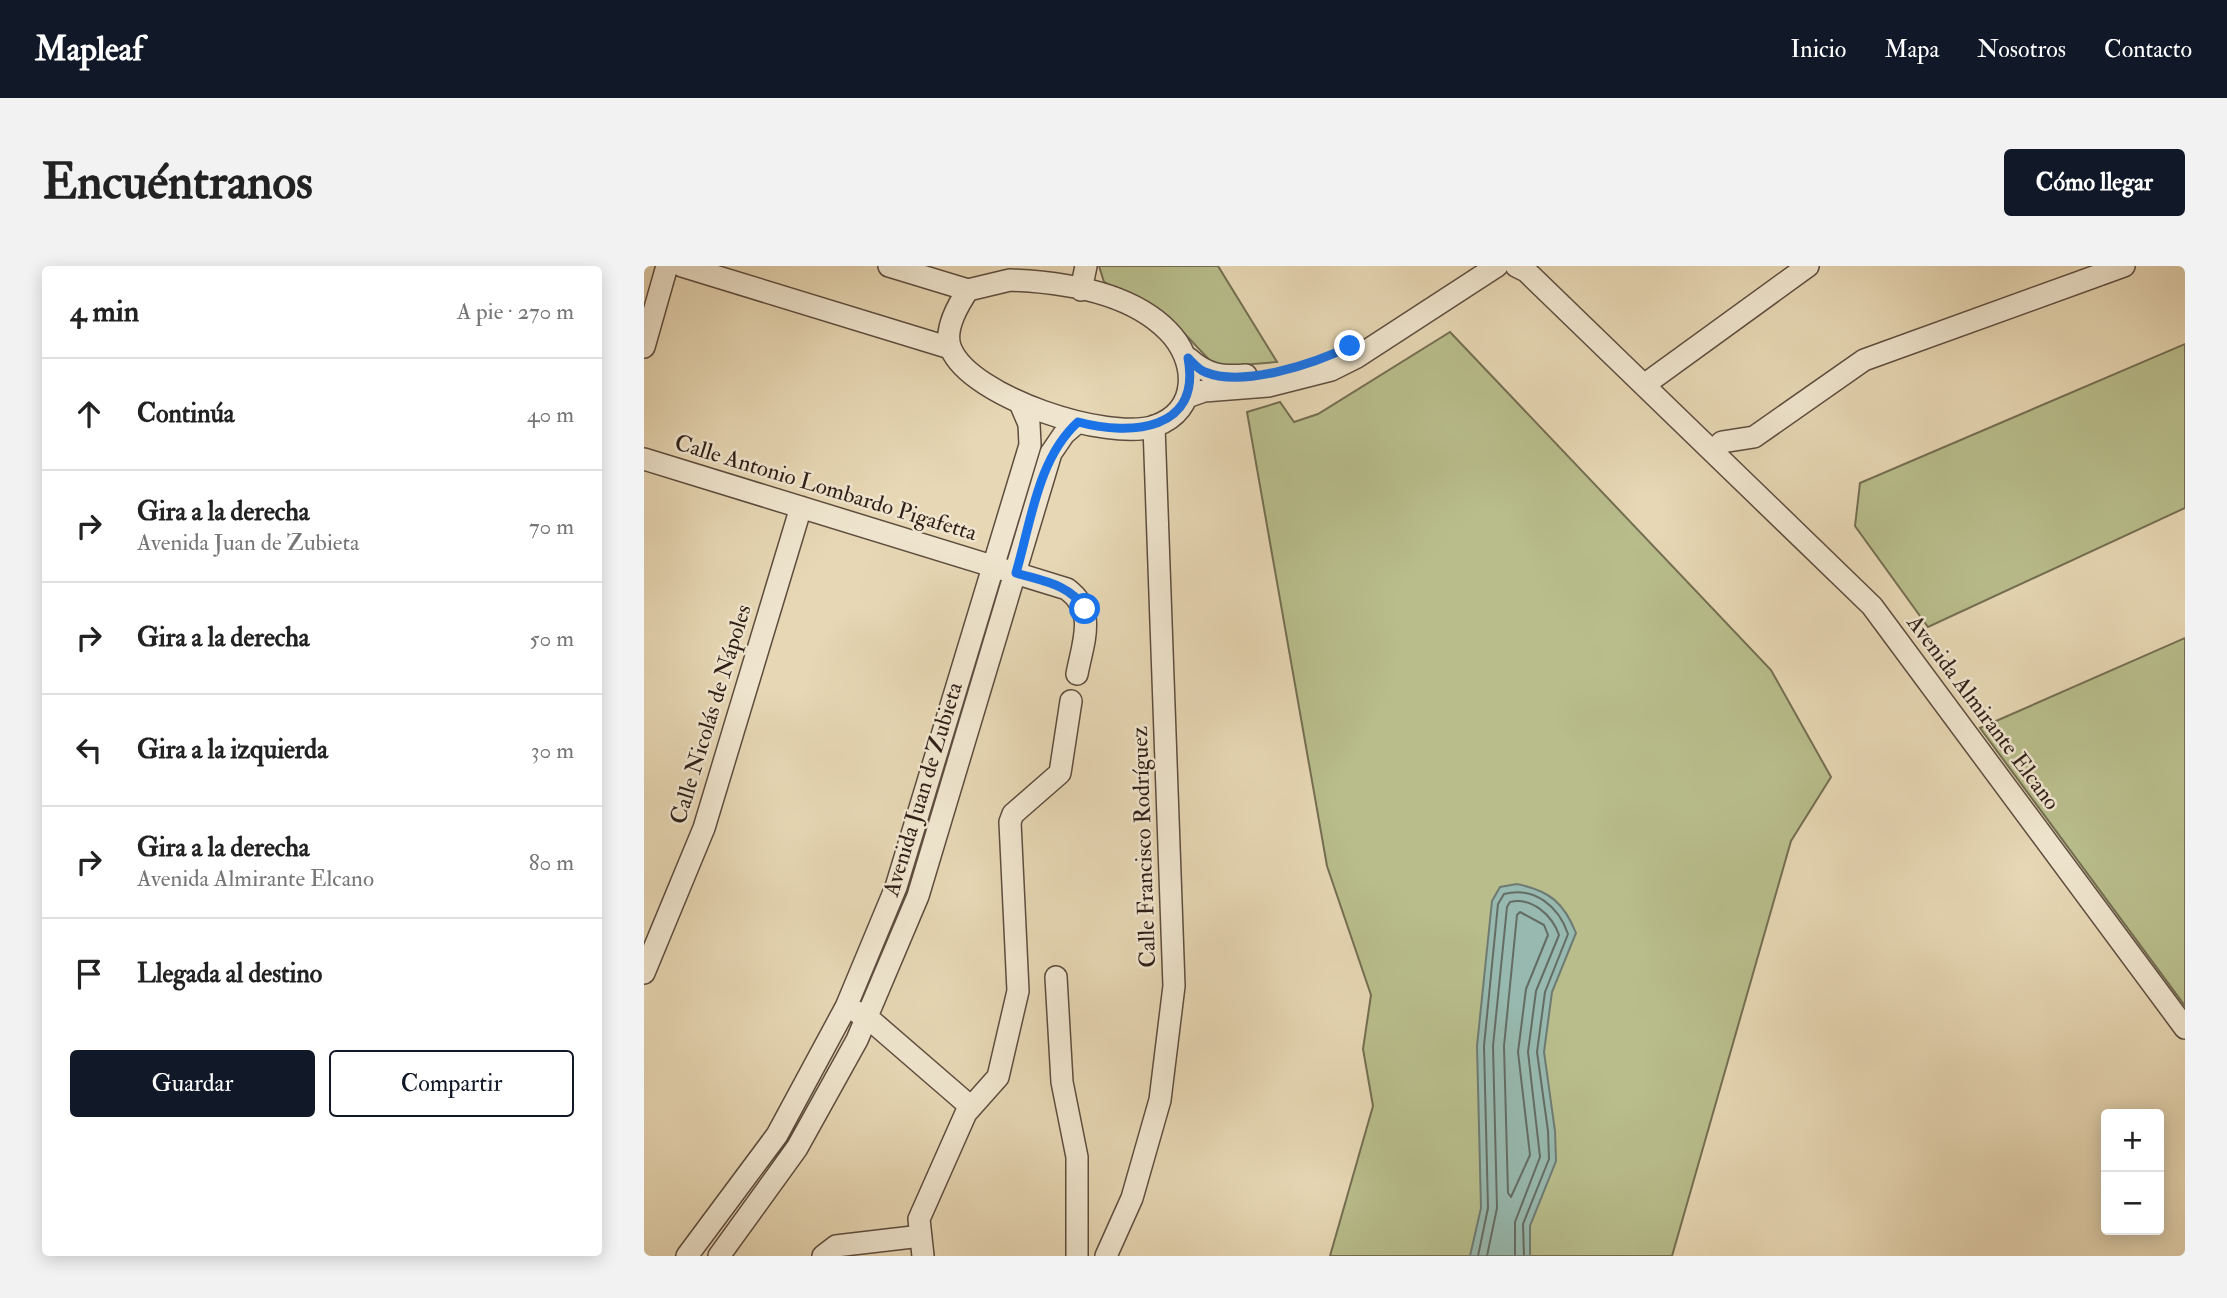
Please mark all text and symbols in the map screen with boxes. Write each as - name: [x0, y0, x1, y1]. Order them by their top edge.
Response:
- text: Mapleaf: [35, 29, 143, 70]
- text: Inicio: [1791, 34, 1846, 65]
- text: Mapa: [1884, 34, 1939, 65]
- text: Nosotros: [1977, 34, 2066, 65]
- text: Contacto: [2104, 34, 2192, 65]
- button: Cómo llegar: [2004, 149, 2185, 216]
- text: Encuéntranos: [42, 152, 313, 213]
- text: 4 min: [70, 293, 139, 330]
- text: A pie · 270 m: [457, 297, 574, 326]
- route end: [1334, 330, 1365, 361]
- icon: ahead: [70, 395, 108, 433]
- text: Continúa: [137, 398, 235, 430]
- text: 40 m: [527, 400, 574, 429]
- street label: Calle Antonio Lombardo Pigafetta: [671, 428, 981, 547]
- text: Gira a la derecha: [137, 496, 310, 528]
- icon: right: [70, 507, 108, 545]
- text: 70 m: [529, 512, 574, 541]
- text: Avenida Juan de Zubieta: [137, 528, 359, 557]
- route start: [1069, 593, 1100, 624]
- street label: Calle Nicolás de Nápoles: [663, 601, 759, 828]
- street label: Avenida Almirante Elcano: [1900, 608, 2066, 816]
- icon: right: [70, 619, 108, 657]
- text: Gira a la derecha: [137, 622, 310, 654]
- text: 50 m: [530, 624, 574, 653]
- street label: Avenida Juan de Zubieta: [876, 678, 969, 901]
- street label: Calle Francisco Rodríguez: [1125, 726, 1162, 968]
- icon: left: [70, 731, 108, 769]
- text: Gira a la izquierda: [137, 734, 328, 766]
- text: 30 m: [531, 736, 574, 765]
- text: Gira a la derecha: [137, 832, 310, 864]
- icon: right: [70, 843, 108, 881]
- text: 80 m: [529, 848, 574, 877]
- text: Avenida Almirante Elcano: [137, 864, 374, 893]
- icon: arrive: [70, 955, 108, 993]
- text: Llegada al destino: [137, 958, 322, 990]
- button: Guardar: [70, 1050, 315, 1117]
- button: Compartir: [329, 1050, 574, 1117]
- map controls: [2101, 1109, 2164, 1235]
- button: +: [2101, 1109, 2164, 1172]
- button: −: [2101, 1172, 2164, 1235]

